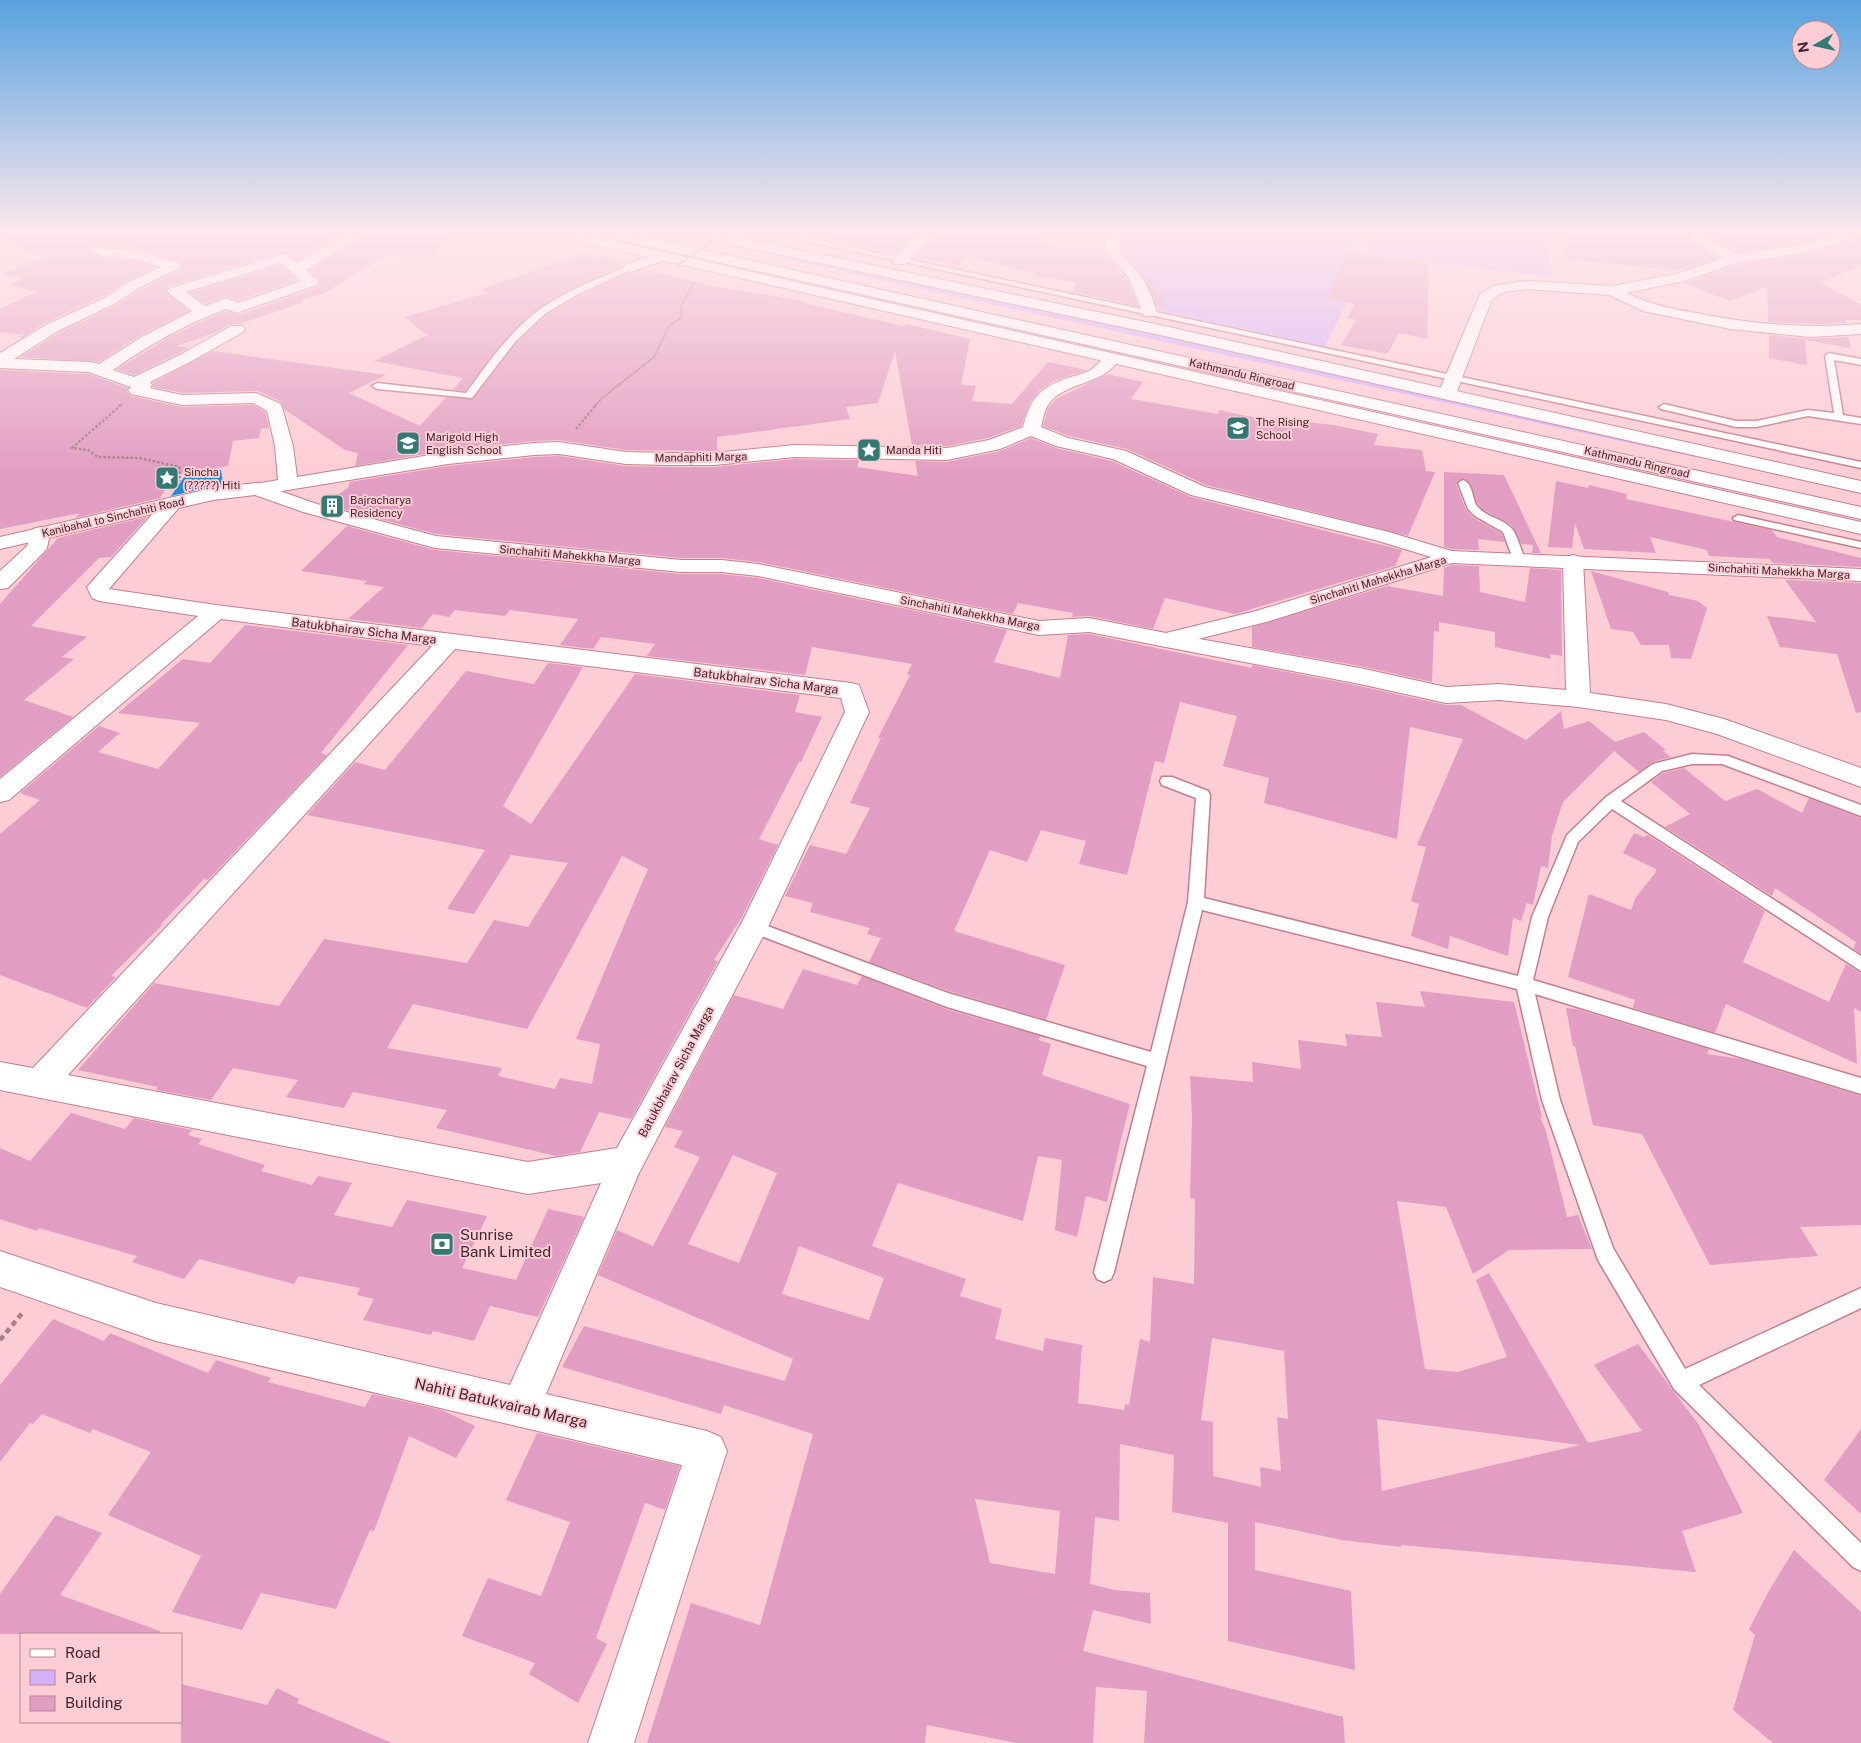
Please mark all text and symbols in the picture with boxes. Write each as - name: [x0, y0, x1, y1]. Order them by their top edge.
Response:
- north arrow: [1791, 20, 1841, 70]
- text: N: [1794, 40, 1812, 54]
- street label: Kathmandu Ringroad: [1188, 356, 1296, 392]
- school or university icon: The Rising School: [1225, 415, 1251, 441]
- place label: The Rising School: [1256, 416, 1310, 441]
- school or university icon: Marigold High English School: [395, 430, 421, 456]
- place label: Marigold High English School: [426, 431, 502, 456]
- place icon: Manda Hiti: [856, 437, 882, 463]
- place label: Manda Hiti: [886, 444, 942, 456]
- street label: Kathmandu Ringroad: [1583, 444, 1691, 480]
- street label: Mandaphiti Marga: [655, 450, 747, 464]
- place icon: Sincha (?????) Hiti: [154, 465, 180, 491]
- place label: Sincha (?????) Hiti: [184, 466, 240, 491]
- building icon: Bajracharya Residency: [319, 493, 345, 519]
- place label: Bajracharya Residency: [350, 494, 411, 519]
- street label: Kanibahal to Sinchahiti Road: [40, 495, 186, 539]
- street label: Sinchahiti Mahekkha Marga: [499, 543, 641, 567]
- street label: Sinchahiti Mahekkha Marga: [1308, 553, 1448, 607]
- street label: Sinchahiti Mahekkha Marga: [1708, 561, 1850, 581]
- street label: Sinchahiti Mahekkha Marga: [899, 594, 1041, 632]
- street label: Batukbhairav Sicha Marga: [291, 615, 437, 647]
- street label: Batukbhairav Sicha Marga: [693, 665, 839, 697]
- street label: Batukbhairav Sicha Marga: [636, 1004, 716, 1140]
- place label: Sunrise Bank Limited: [460, 1226, 551, 1260]
- bank icon: Sunrise Bank Limited: [429, 1231, 455, 1257]
- street label: Nahiti Batukvairab Marga: [413, 1374, 589, 1431]
- legend: [20, 1633, 182, 1723]
- text: Road: [65, 1644, 101, 1661]
- text: Park: [65, 1669, 97, 1686]
- text: Building: [65, 1694, 123, 1711]

